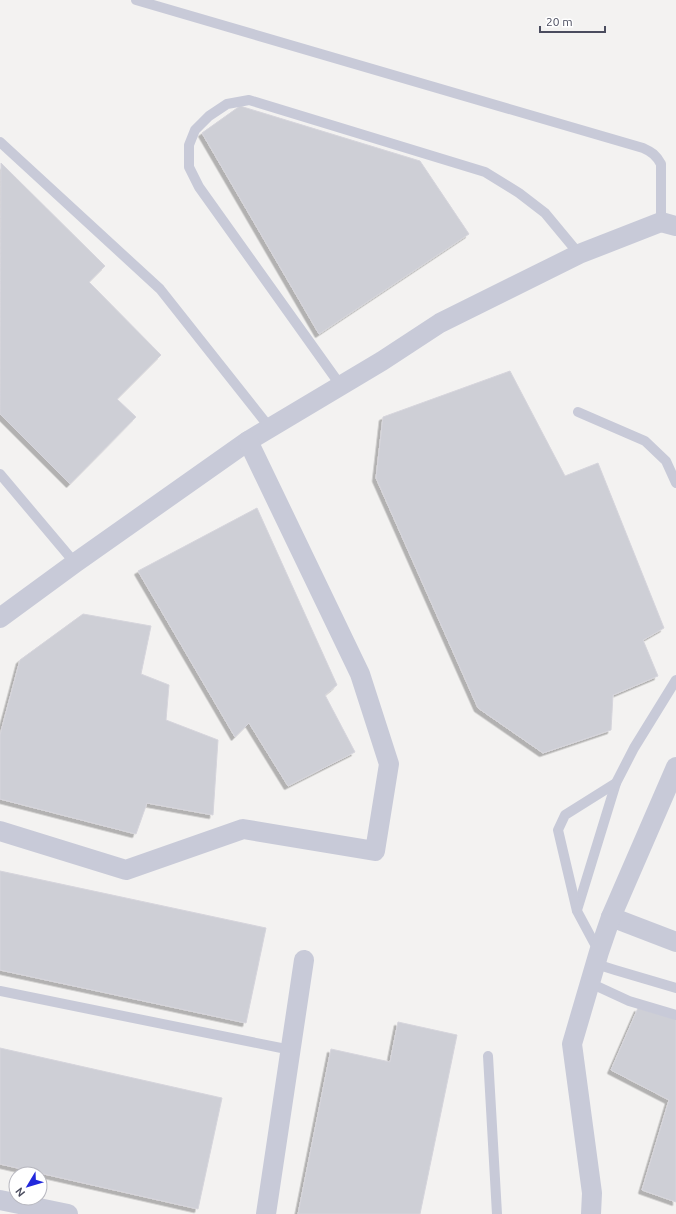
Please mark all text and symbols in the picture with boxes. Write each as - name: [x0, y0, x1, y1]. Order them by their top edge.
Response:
- scale bar: [540, 8, 605, 34]
- text: 20 m: [546, 15, 573, 28]
- north arrow: [8, 1166, 48, 1206]
- text: N: [13, 1185, 27, 1199]

